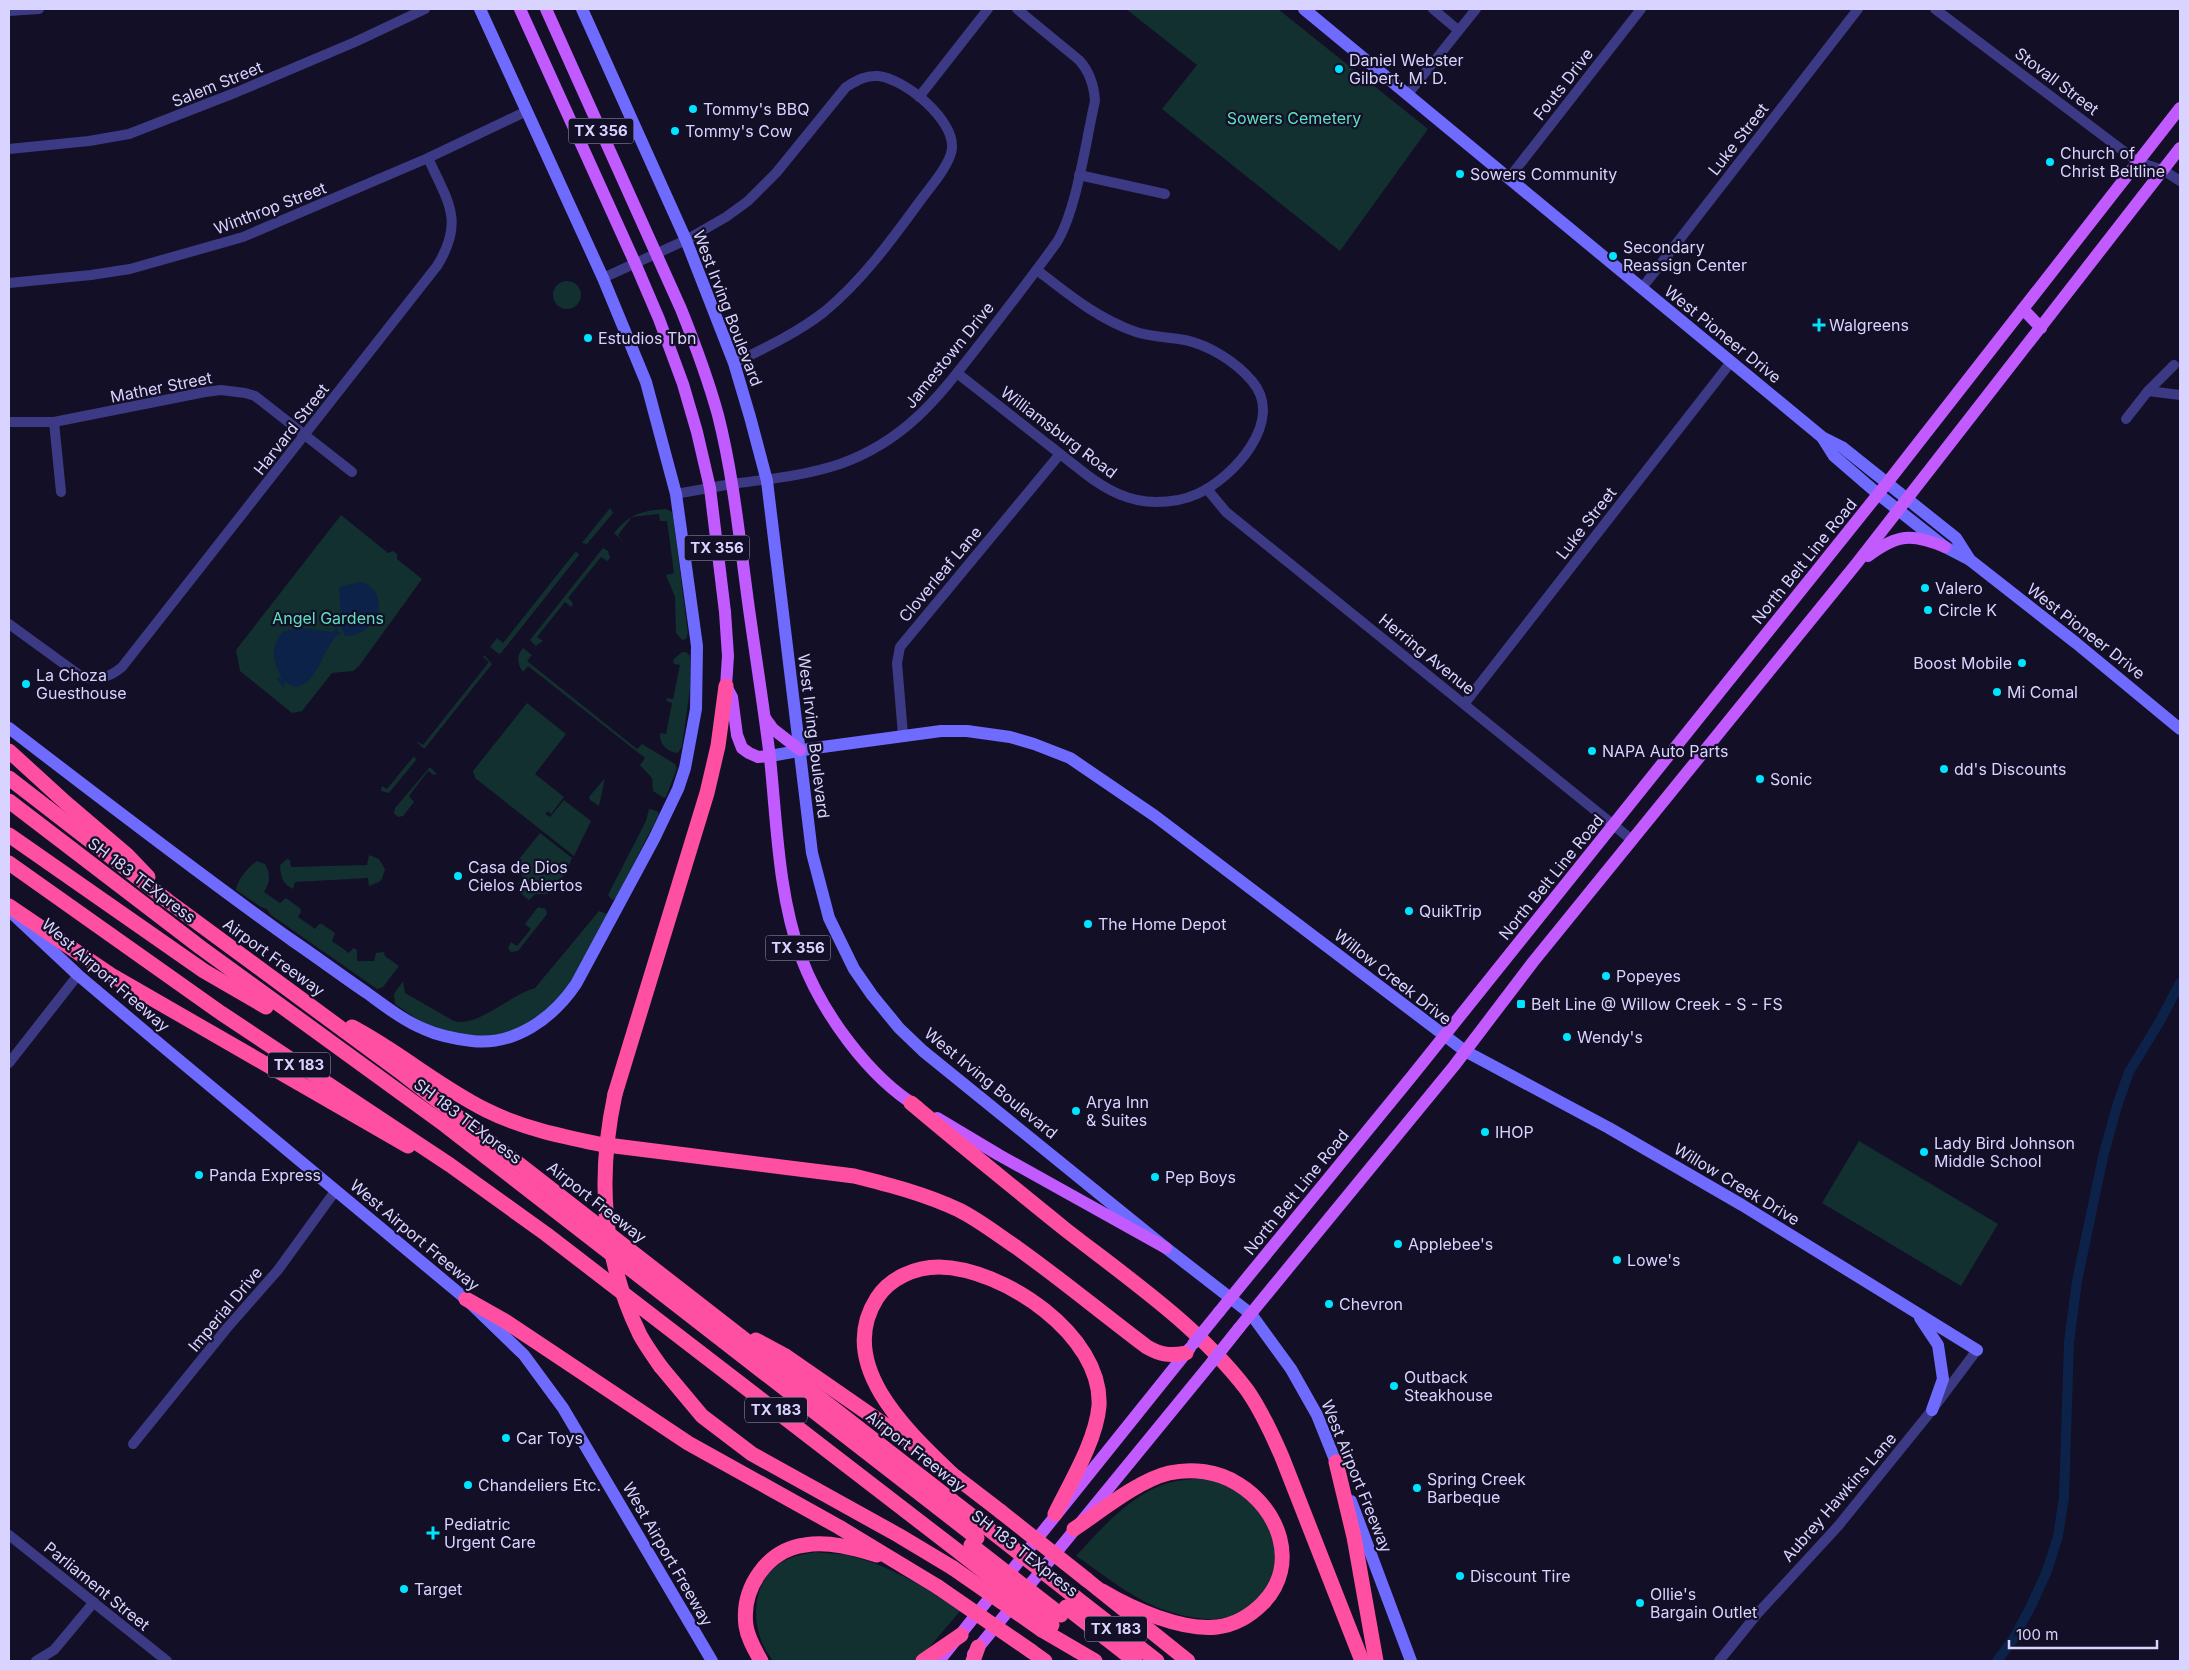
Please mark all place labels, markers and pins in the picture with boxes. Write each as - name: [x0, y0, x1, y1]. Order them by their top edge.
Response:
- place label: Daniel Webster Gilbert, M. D.: [1349, 50, 1464, 88]
- marker: Daniel Webster Gilbert, M. D.: [1333, 63, 1345, 75]
- place label: Tommy's BBQ: [703, 99, 809, 119]
- marker: Tommy's BBQ: [687, 103, 699, 115]
- place label: Tommy's Cow: [685, 121, 792, 141]
- marker: Tommy's Cow: [669, 125, 681, 137]
- place label: Church of Christ Beltline: [2060, 143, 2165, 181]
- marker: Church of Christ Beltline: [2044, 156, 2056, 168]
- place label: Sowers Community: [1470, 164, 1617, 184]
- marker: Sowers Community: [1454, 168, 1466, 180]
- place label: Secondary Reassign Center: [1623, 237, 1747, 275]
- marker: Secondary Reassign Center: [1607, 250, 1619, 262]
- place label: Walgreens: [1829, 315, 1909, 335]
- marker: Walgreens: [1813, 319, 1825, 331]
- place label: Estudios Tbn: [598, 328, 697, 348]
- marker: Estudios Tbn: [582, 332, 594, 344]
- place label: Valero: [1935, 578, 1983, 598]
- marker: Valero: [1919, 582, 1931, 594]
- place label: Circle K: [1938, 600, 1997, 620]
- marker: Circle K: [1922, 604, 1934, 616]
- place label: Boost Mobile: [1913, 653, 2012, 673]
- marker: Boost Mobile: [2016, 657, 2028, 669]
- place label: La Choza Guesthouse: [36, 665, 127, 703]
- marker: La Choza Guesthouse: [20, 678, 32, 690]
- place label: Mi Comal: [2007, 682, 2078, 702]
- marker: Mi Comal: [1991, 686, 2003, 698]
- place label: NAPA Auto Parts: [1602, 741, 1728, 761]
- marker: NAPA Auto Parts: [1586, 745, 1598, 757]
- place label: dd's Discounts: [1954, 759, 2066, 779]
- marker: dd's Discounts: [1938, 763, 1950, 775]
- place label: Sonic: [1770, 769, 1812, 789]
- marker: Sonic: [1754, 773, 1766, 785]
- place label: Casa de Dios Cielos Abiertos: [468, 857, 583, 895]
- marker: Casa de Dios Cielos Abiertos: [452, 870, 464, 882]
- place label: QuikTrip: [1419, 901, 1482, 921]
- marker: QuikTrip: [1403, 905, 1415, 917]
- place label: The Home Depot: [1098, 914, 1226, 934]
- marker: The Home Depot: [1082, 918, 1094, 930]
- place label: Popeyes: [1616, 966, 1681, 986]
- marker: Popeyes: [1600, 970, 1612, 982]
- place label: Belt Line @ Willow Creek - S - FS: [1531, 994, 1783, 1014]
- marker: Belt Line @ Willow Creek - S - FS: [1515, 998, 1527, 1010]
- place label: Wendy's: [1577, 1027, 1643, 1047]
- marker: Wendy's: [1561, 1031, 1573, 1043]
- place label: Arya Inn & Suites: [1086, 1092, 1149, 1130]
- marker: Arya Inn & Suites: [1070, 1105, 1082, 1117]
- place label: IHOP: [1495, 1122, 1534, 1142]
- marker: IHOP: [1479, 1126, 1491, 1138]
- place label: Lady Bird Johnson Middle School: [1934, 1133, 2075, 1171]
- marker: Lady Bird Johnson Middle School: [1918, 1146, 1930, 1158]
- place label: Panda Express: [209, 1165, 321, 1185]
- place label: Pep Boys: [1165, 1167, 1236, 1187]
- marker: Panda Express: [193, 1169, 205, 1181]
- marker: Pep Boys: [1149, 1171, 1161, 1183]
- place label: Applebee's: [1408, 1234, 1493, 1254]
- marker: Applebee's: [1392, 1238, 1404, 1250]
- place label: Lowe's: [1627, 1250, 1681, 1270]
- marker: Lowe's: [1611, 1254, 1623, 1266]
- place label: Chevron: [1339, 1294, 1403, 1314]
- marker: Chevron: [1323, 1298, 1335, 1310]
- place label: Outback Steakhouse: [1404, 1367, 1493, 1405]
- marker: Outback Steakhouse: [1388, 1380, 1400, 1392]
- place label: Car Toys: [516, 1428, 583, 1448]
- marker: Car Toys: [500, 1432, 512, 1444]
- place label: Spring Creek Barbeque: [1427, 1469, 1526, 1507]
- place label: Chandeliers Etc.: [478, 1475, 601, 1495]
- marker: Chandeliers Etc.: [462, 1479, 474, 1491]
- marker: Spring Creek Barbeque: [1411, 1482, 1423, 1494]
- place label: Pediatric Urgent Care: [444, 1514, 536, 1552]
- marker: Pediatric Urgent Care: [426, 1526, 440, 1540]
- place label: Discount Tire: [1470, 1566, 1571, 1586]
- marker: Discount Tire: [1454, 1570, 1466, 1582]
- place label: Target: [414, 1579, 462, 1599]
- marker: Target: [398, 1583, 410, 1595]
- place label: Ollie's Bargain Outlet: [1650, 1584, 1757, 1622]
- marker: Ollie's Bargain Outlet: [1634, 1597, 1646, 1609]

